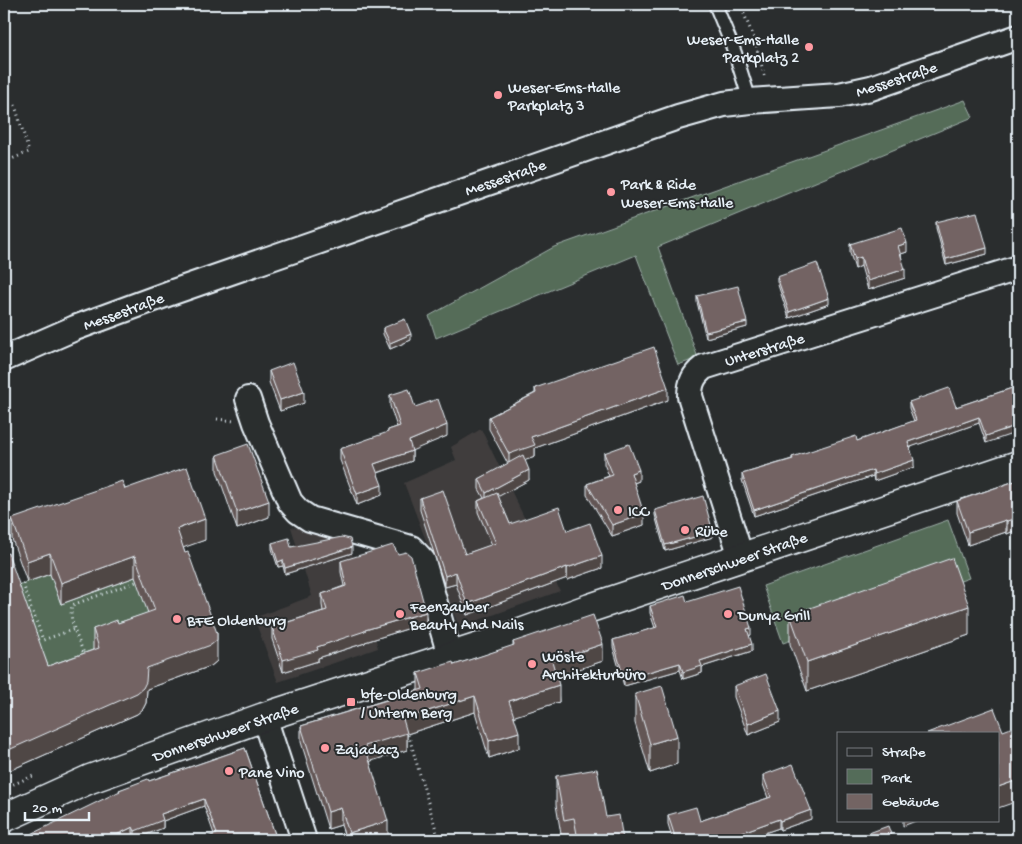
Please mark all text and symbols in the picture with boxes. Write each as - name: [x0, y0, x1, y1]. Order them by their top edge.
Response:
- place label: Weser-Ems-Halle Parkplatz 2: [687, 32, 800, 69]
- marker: Weser-Ems-Halle Parkplatz 2: [803, 41, 815, 53]
- street label: Messestraße: [854, 59, 941, 103]
- place label: Weser-Ems-Halle Parkplatz 3: [507, 80, 621, 117]
- marker: Weser-Ems-Halle Parkplatz 3: [492, 89, 504, 101]
- street label: Messestraße: [463, 156, 550, 202]
- place label: Park & Ride Weser-Ems-Halle: [620, 177, 734, 214]
- marker: Park & Ride Weser-Ems-Halle: [605, 186, 617, 198]
- street label: Messestraße: [81, 290, 168, 337]
- street label: Unterstraße: [723, 330, 808, 372]
- marker: ICC: [612, 504, 624, 516]
- place label: ICC: [628, 504, 651, 523]
- marker: Rübe: [679, 524, 691, 536]
- place label: Rübe: [695, 524, 728, 543]
- street label: Donnerschweer Straße: [659, 529, 811, 597]
- place label: Feenzauber Beauty And Nails: [409, 599, 525, 636]
- marker: Feenzauber Beauty And Nails: [394, 608, 406, 620]
- marker: Dunya Grill: [722, 608, 734, 620]
- place label: Dunya Grill: [737, 608, 810, 627]
- marker: BFE Oldenburg: [171, 613, 183, 625]
- place label: BFE Oldenburg: [186, 613, 286, 632]
- place label: Wöste Architekturbüro: [542, 649, 646, 686]
- marker: Wöste Architekturbüro: [526, 658, 538, 670]
- place label: bfe-Oldenburg / Unterm Berg: [361, 687, 457, 724]
- marker: bfe-Oldenburg / Unterm Berg: [345, 696, 357, 708]
- street label: Donnerschweer Straße: [150, 700, 302, 768]
- legend: [837, 732, 1000, 822]
- marker: Zajadacz: [319, 742, 331, 754]
- place label: Zajadacz: [335, 742, 399, 761]
- text: Straße: [882, 744, 926, 762]
- marker: Pane Vino: [223, 765, 235, 777]
- place label: Pane Vino: [238, 765, 305, 784]
- text: Park: [881, 770, 912, 788]
- scale bar: [25, 789, 89, 821]
- text: Gebäude: [882, 794, 939, 812]
- text: 20 m: [32, 800, 62, 818]

